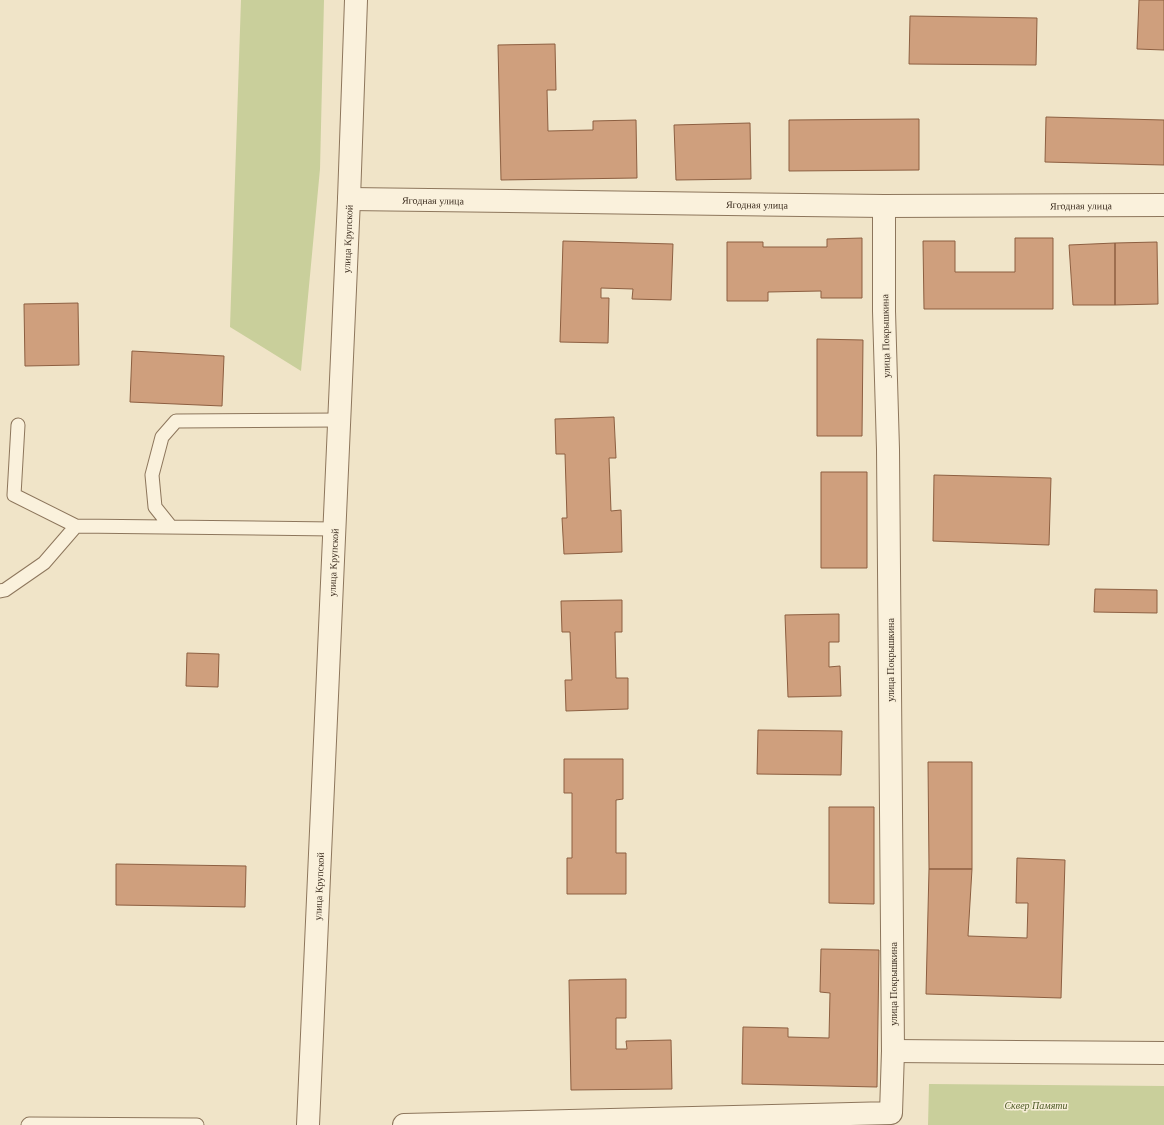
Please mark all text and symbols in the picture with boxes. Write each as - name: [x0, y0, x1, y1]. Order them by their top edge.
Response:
- street label: Ягодная улица: [402, 195, 465, 207]
- street label: Ягодная улица: [726, 199, 789, 211]
- street label: Ягодная улица: [1050, 200, 1113, 211]
- street label: улица Крупской: [341, 204, 355, 273]
- street label: улица Покрышкина: [879, 294, 892, 378]
- street label: улица Крупской: [326, 528, 340, 597]
- street label: улица Покрышкина: [885, 618, 896, 702]
- street label: улица Крупской: [312, 851, 326, 921]
- street label: улица Покрышкина: [888, 942, 899, 1026]
- park label: Сквер Памяти: [1004, 1100, 1068, 1111]

